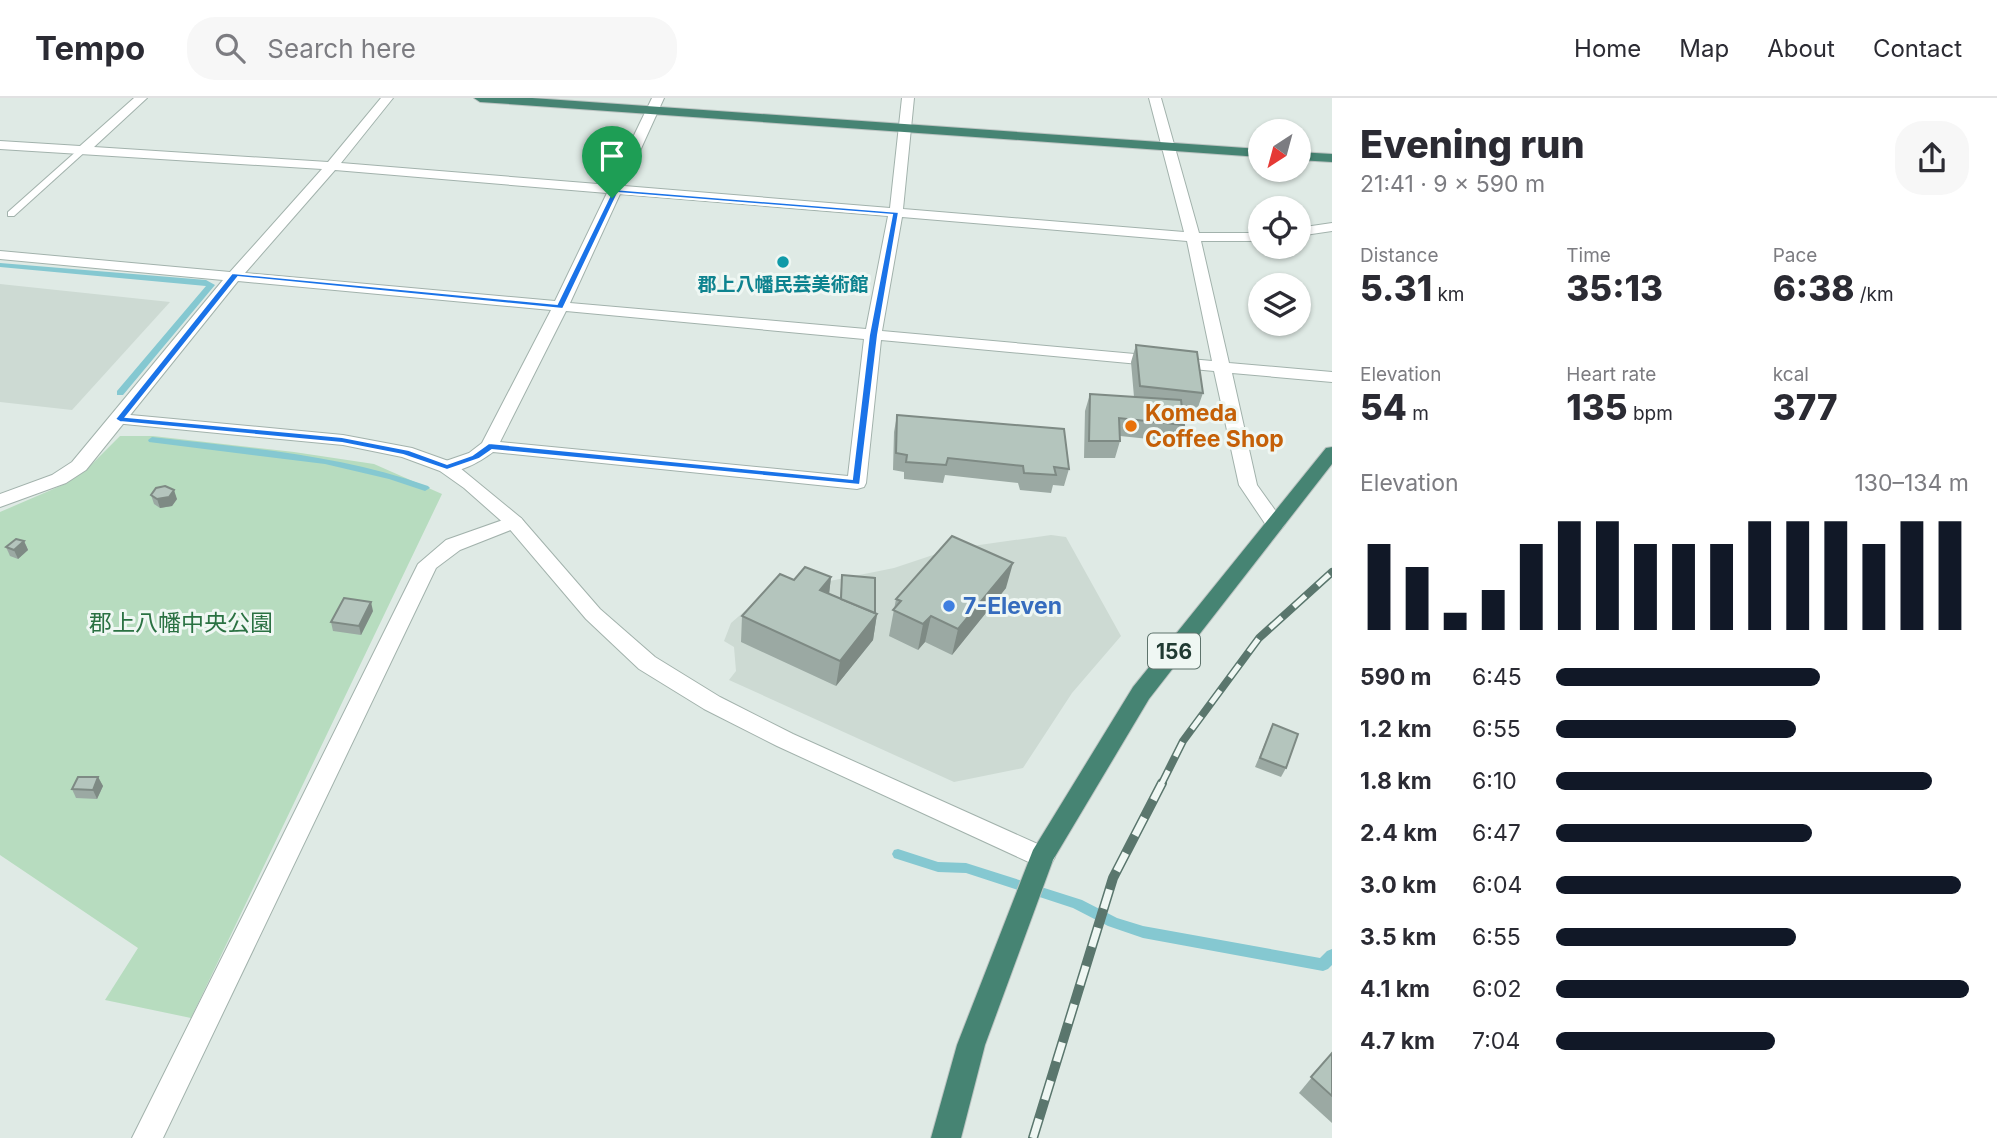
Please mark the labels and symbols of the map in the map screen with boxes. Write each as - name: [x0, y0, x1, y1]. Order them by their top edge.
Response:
- north arrow: [1248, 119, 1311, 182]
- pin: [582, 126, 642, 198]
- marker: 郡上八幡民芸美術館: [775, 254, 791, 270]
- place label: 郡上八幡民芸美術館: [697, 273, 869, 296]
- place label: Komeda Coffee Shop: [1145, 399, 1284, 453]
- marker: Komeda Coffee Shop: [1123, 418, 1139, 434]
- place label: 7-Eleven: [963, 592, 1062, 620]
- marker: 7-Eleven: [941, 598, 957, 614]
- park label: 郡上八幡中央公園: [89, 609, 273, 637]
- road number: 156: [1148, 634, 1200, 668]

